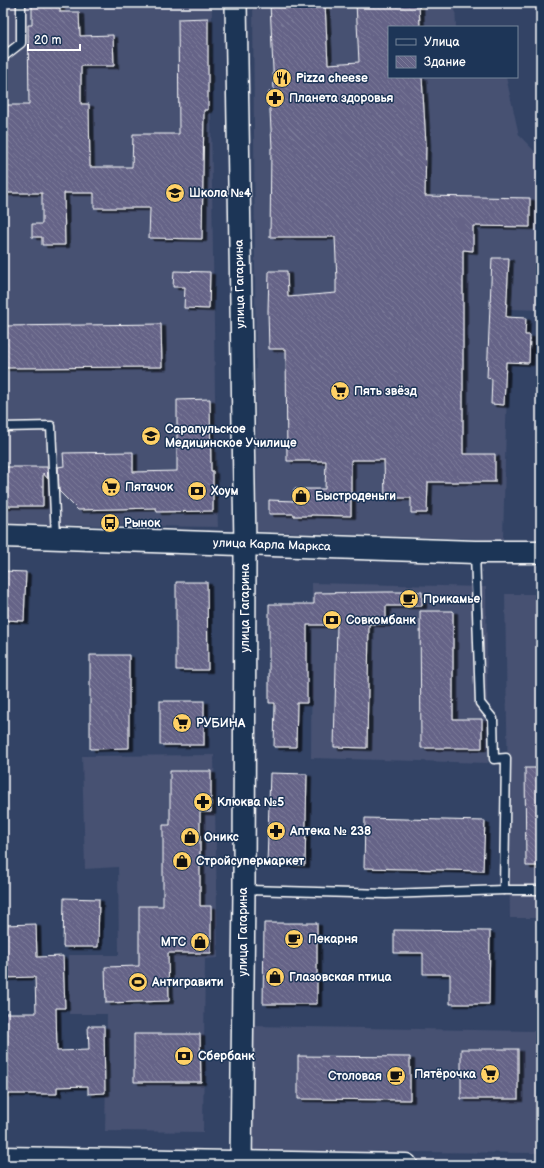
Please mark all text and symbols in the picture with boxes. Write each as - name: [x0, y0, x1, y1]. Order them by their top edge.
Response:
- scale bar: [28, 26, 80, 52]
- legend: [388, 26, 518, 78]
- text: 20 m: [34, 33, 61, 48]
- text: Улица: [424, 35, 460, 50]
- text: Здание: [424, 55, 466, 70]
- restaurant icon: Pizza cheese: [271, 67, 293, 89]
- place label: Pizza cheese: [296, 71, 368, 86]
- pharmacy icon: Планета здоровья: [264, 87, 286, 109]
- place label: Планета здоровья: [289, 91, 394, 106]
- school or university icon: Школа №4: [164, 182, 186, 204]
- place label: Школа №4: [189, 186, 251, 201]
- street label: улица Гагарина: [232, 239, 248, 329]
- supermarket icon: Пять звёзд: [329, 380, 351, 402]
- place label: Пять звёзд: [354, 384, 418, 399]
- place label: Сарапульское Медицинское Училище: [165, 422, 297, 451]
- school or university icon: Сарапульское Медицинское Училище: [140, 425, 162, 447]
- supermarket icon: Пятачок: [100, 476, 122, 498]
- place label: Пятачок: [125, 480, 174, 495]
- bank icon: Хоум: [186, 480, 208, 502]
- place label: Хоум: [210, 484, 239, 499]
- shop icon: Быстроденьги: [290, 485, 312, 507]
- place label: Быстроденьги: [315, 489, 396, 504]
- bus stop icon: Рынок: [99, 512, 121, 534]
- place label: Рынок: [124, 516, 161, 531]
- street label: улица Карла Маркса: [213, 535, 331, 555]
- street label: улица Гагарина: [238, 564, 253, 653]
- cafe icon: Прикамье: [398, 588, 420, 610]
- place label: Прикамье: [423, 592, 480, 607]
- bank icon: Совкомбанк: [321, 609, 343, 631]
- place label: Совкомбанк: [346, 613, 416, 628]
- supermarket icon: РУБИНА: [171, 712, 193, 734]
- place label: РУБИНА: [196, 716, 246, 731]
- pharmacy icon: Клюква №5: [192, 791, 214, 813]
- place label: Клюква №5: [217, 795, 284, 810]
- pharmacy icon: Аптека № 238: [265, 820, 287, 842]
- place label: Аптека № 238: [289, 824, 371, 839]
- shop icon: Оникс: [179, 826, 201, 848]
- place label: Оникс: [204, 830, 239, 845]
- shop icon: Стройсупермаркет: [171, 850, 193, 872]
- place label: Стройсупермаркет: [196, 854, 305, 869]
- street label: улица Гагарина: [236, 888, 251, 977]
- cafe icon: Пекарня: [283, 928, 305, 950]
- shop icon: МТС: [189, 931, 211, 953]
- place label: Пекарня: [308, 932, 358, 947]
- place label: МТС: [161, 935, 187, 950]
- shop icon: Глазовская птица: [264, 966, 286, 988]
- place label: Глазовская птица: [289, 970, 393, 985]
- sports icon: Антигравити: [127, 971, 149, 993]
- place label: Антигравити: [151, 975, 224, 990]
- bank icon: Сбербанк: [173, 1045, 195, 1067]
- place label: Сбербанк: [198, 1049, 255, 1064]
- supermarket icon: Пятёрочка: [479, 1063, 501, 1085]
- cafe icon: Столовая: [385, 1065, 407, 1087]
- place label: Пятёрочка: [414, 1067, 477, 1082]
- place label: Столовая: [328, 1069, 382, 1084]

